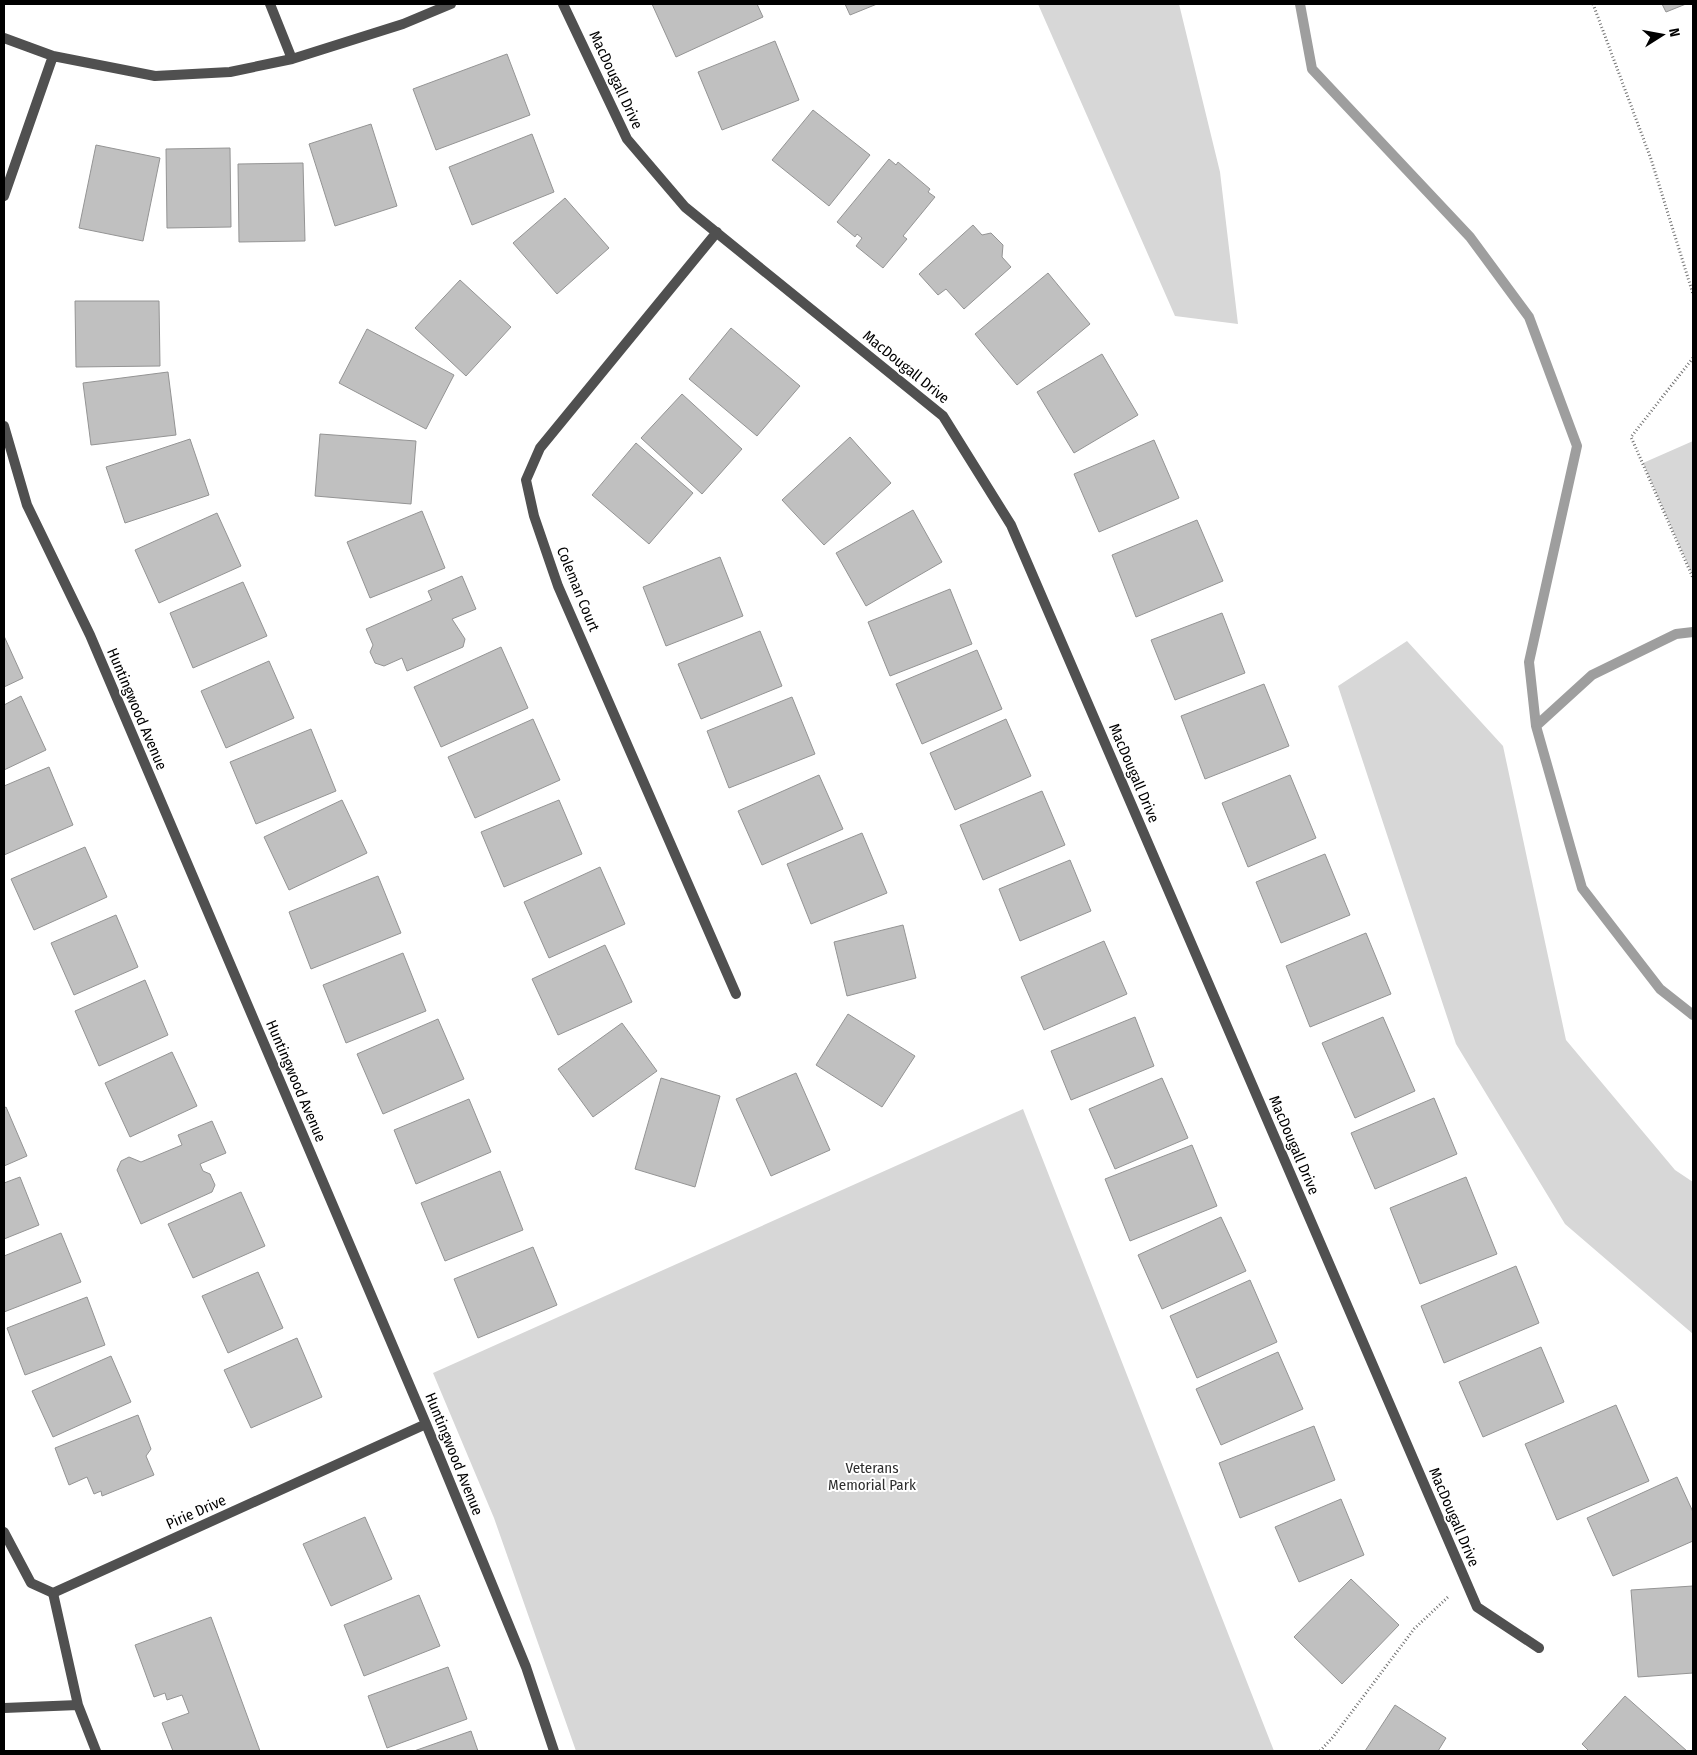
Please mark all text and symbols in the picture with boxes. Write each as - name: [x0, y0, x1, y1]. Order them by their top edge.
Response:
- north arrow: [1637, 10, 1687, 60]
- text: N: [1665, 27, 1683, 38]
- street label: MacDougall Drive: [585, 28, 647, 132]
- street label: MacDougall Drive: [859, 327, 953, 407]
- street label: Coleman Court: [553, 544, 603, 634]
- street label: Huntingwood Avenue: [103, 645, 171, 773]
- street label: MacDougall Drive: [1105, 721, 1163, 825]
- street label: Huntingwood Avenue: [262, 1017, 330, 1145]
- street label: MacDougall Drive: [1265, 1093, 1323, 1197]
- street label: Huntingwood Avenue: [421, 1390, 487, 1518]
- park label: Veterans Memorial Park: [828, 1459, 916, 1494]
- street label: MacDougall Drive: [1425, 1465, 1483, 1569]
- street label: Pirie Drive: [163, 1491, 229, 1533]

